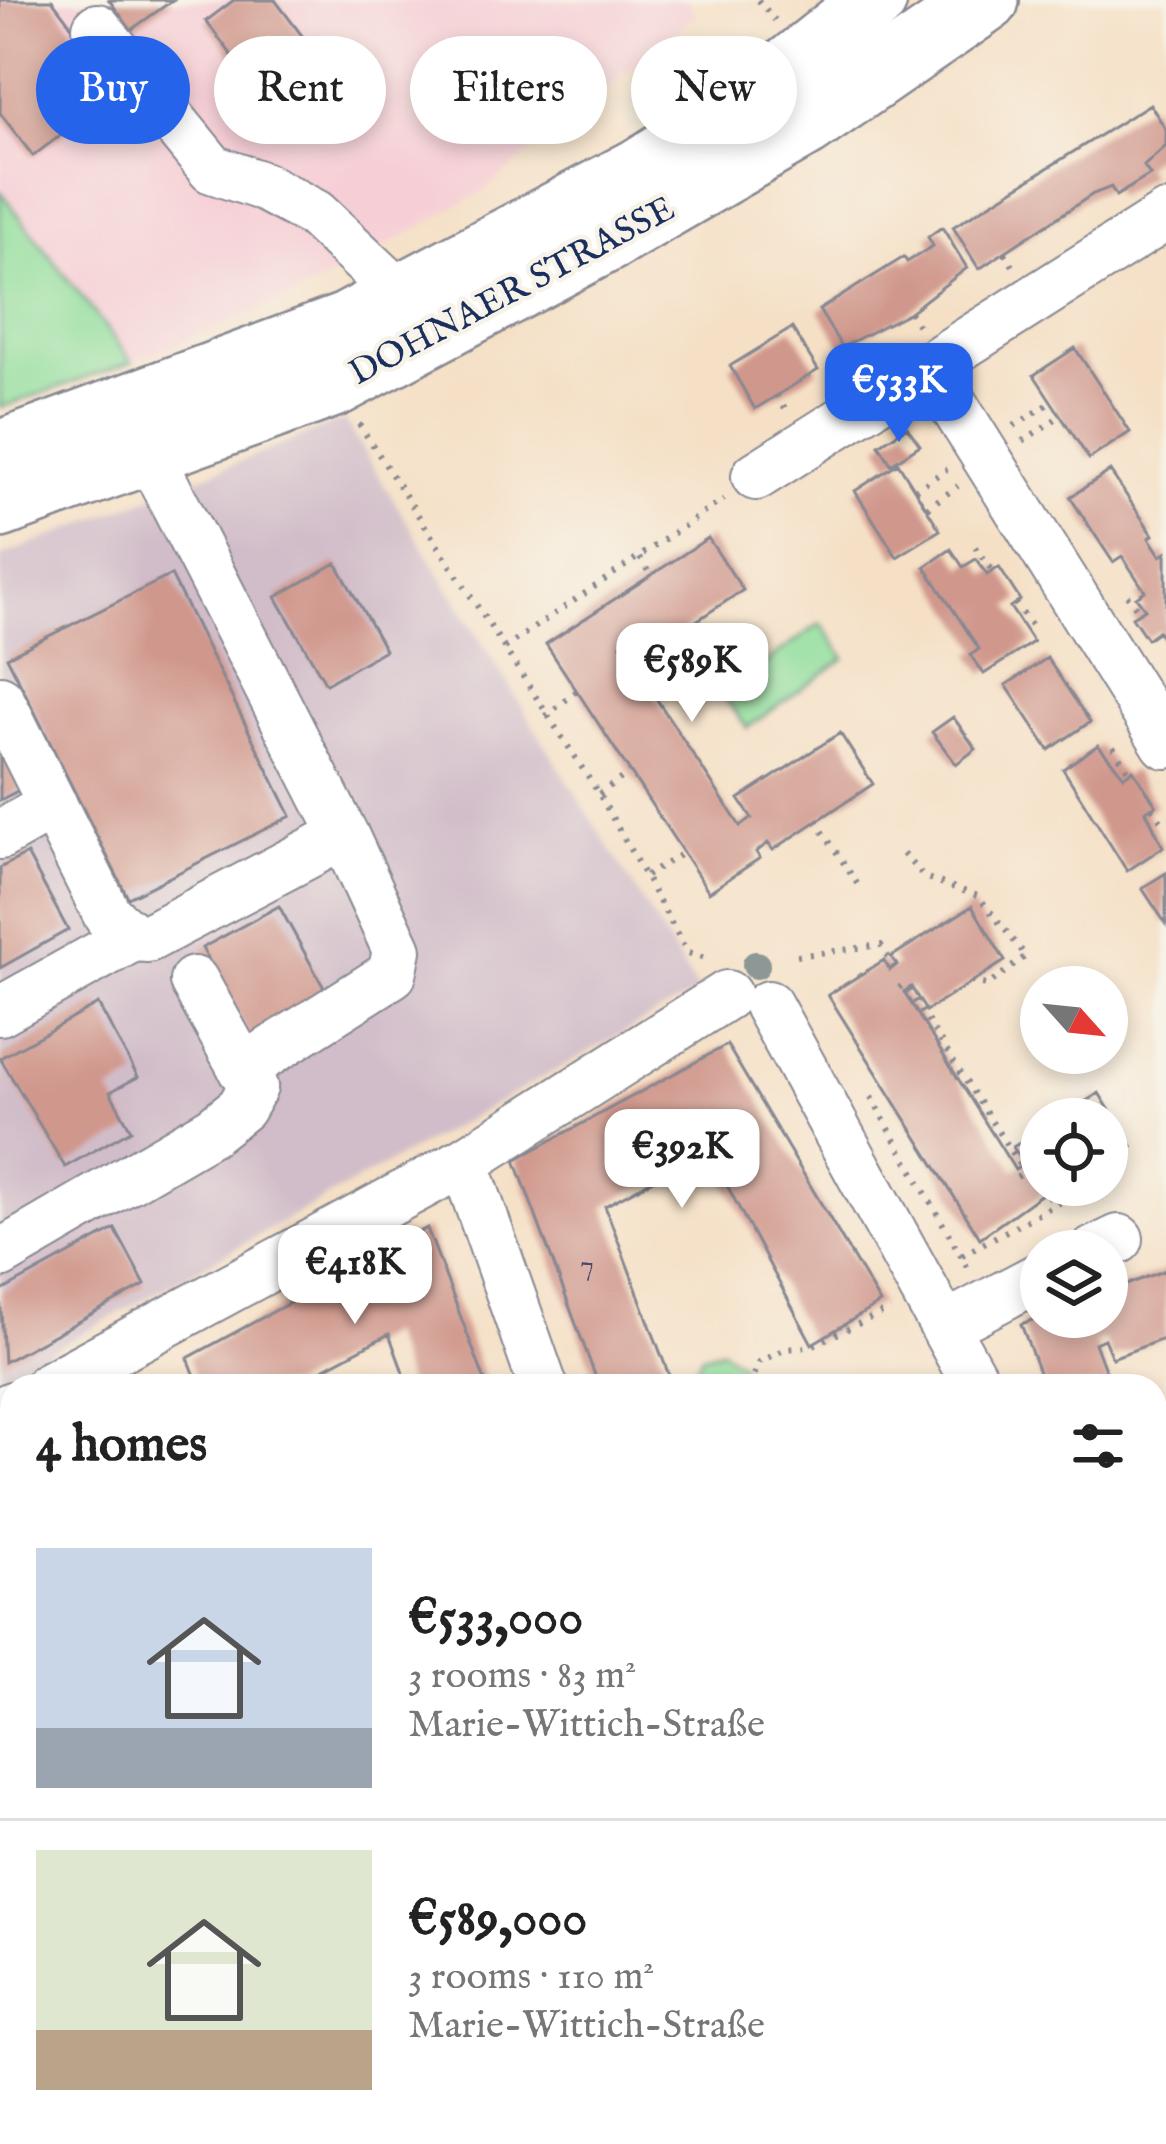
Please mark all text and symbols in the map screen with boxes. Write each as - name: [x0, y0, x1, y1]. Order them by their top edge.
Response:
- chip: Buy: [36, 36, 190, 144]
- chip: Rent: [214, 36, 386, 144]
- chip: Filters: [410, 36, 607, 144]
- chip: New: [631, 36, 797, 144]
- street label: DOHNAER STRASSE: [342, 186, 683, 397]
- pin: €533K: [815, 343, 983, 445]
- text: €533K: [852, 357, 946, 406]
- pin: €589K: [608, 623, 776, 725]
- text: €589K: [643, 637, 741, 686]
- north arrow: [1020, 966, 1128, 1074]
- map controls: [1020, 966, 1128, 1338]
- button: locate: [1020, 1098, 1128, 1206]
- pin: €392K: [598, 1109, 766, 1211]
- text: €392K: [632, 1123, 732, 1172]
- pin: €418K: [271, 1225, 439, 1327]
- button: layers: [1020, 1230, 1128, 1338]
- text: €418K: [305, 1239, 405, 1288]
- house number: 7: [580, 1247, 594, 1285]
- icon: filters: [1065, 1413, 1131, 1479]
- text: 4 homes: [36, 1414, 207, 1479]
- text: €533,000: [408, 1587, 583, 1652]
- icon: home: [132, 1596, 276, 1740]
- text: 3 rooms · 83 m²: [408, 1652, 636, 1701]
- text: Marie-Wittich-Straße: [408, 1701, 765, 1750]
- text: €589,000: [408, 1888, 587, 1953]
- icon: home: [132, 1898, 276, 2042]
- text: 3 rooms · 110 m²: [408, 1953, 654, 2002]
- text: Marie-Wittich-Straße: [408, 2002, 765, 2051]

